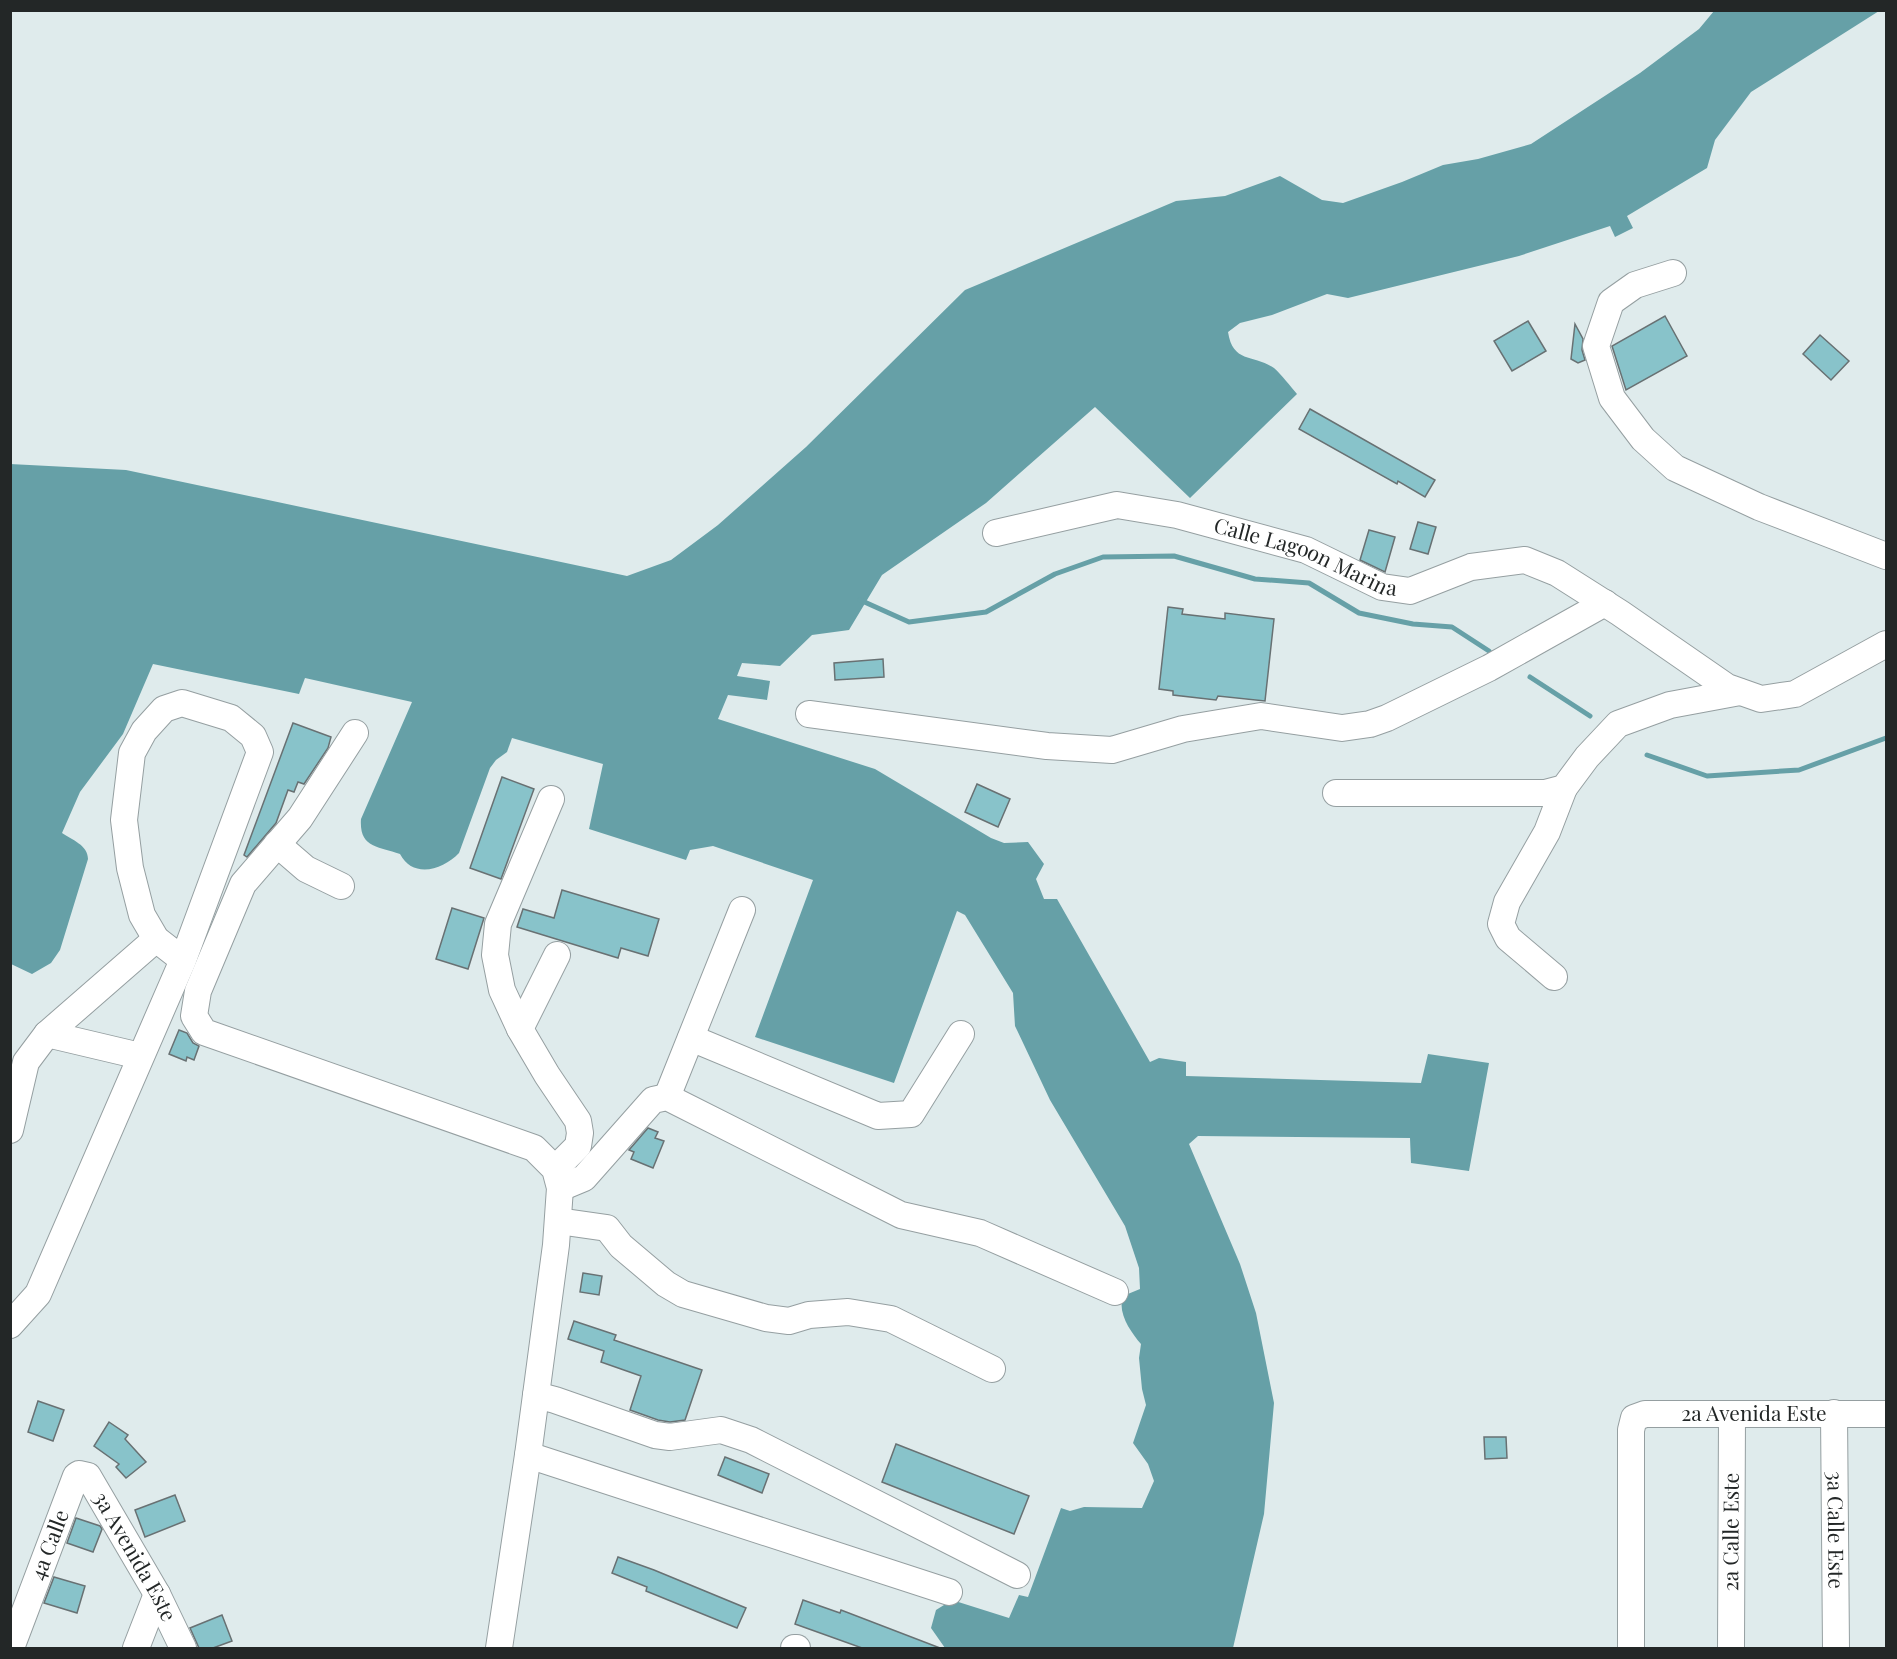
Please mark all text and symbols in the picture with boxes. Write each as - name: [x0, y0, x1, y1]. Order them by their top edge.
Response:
- street label: Calle Lagoon Marina: [1211, 510, 1400, 601]
- street label: 2a Avenida Este: [1681, 1398, 1827, 1426]
- street label: 3a Calle Este: [1822, 1471, 1851, 1589]
- street label: 2a Calle Este: [1715, 1473, 1744, 1591]
- street label: 3a Avenida Este: [88, 1486, 184, 1625]
- street label: 4a Calle: [22, 1505, 74, 1584]

